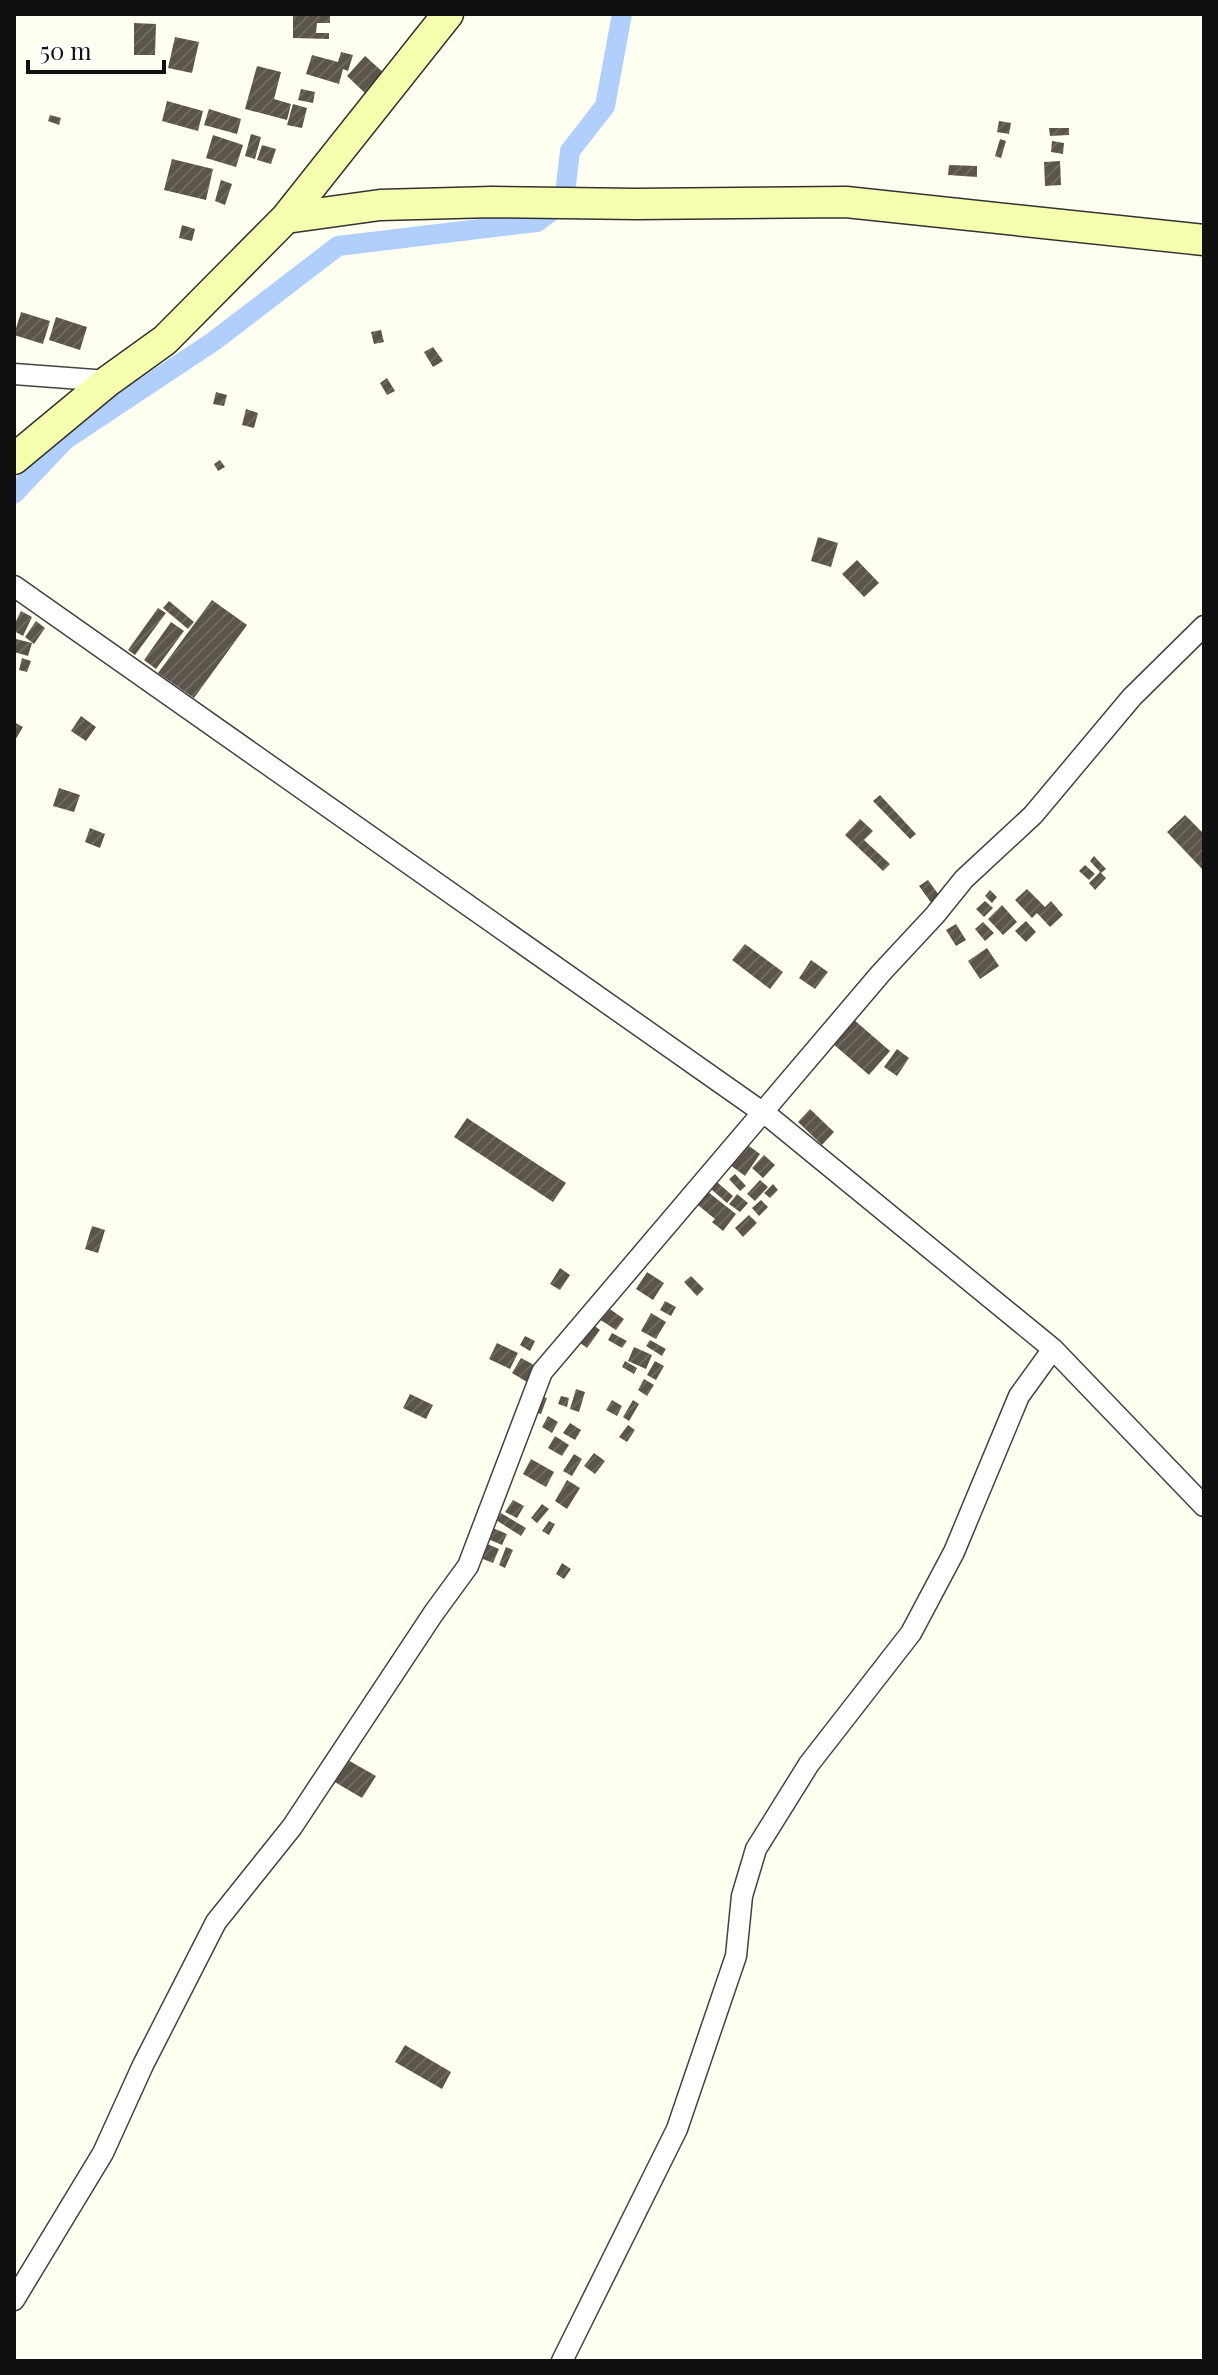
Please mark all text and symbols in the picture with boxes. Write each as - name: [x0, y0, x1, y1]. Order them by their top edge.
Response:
- scale bar: [28, 24, 164, 74]
- text: 50 m: [40, 34, 92, 66]

